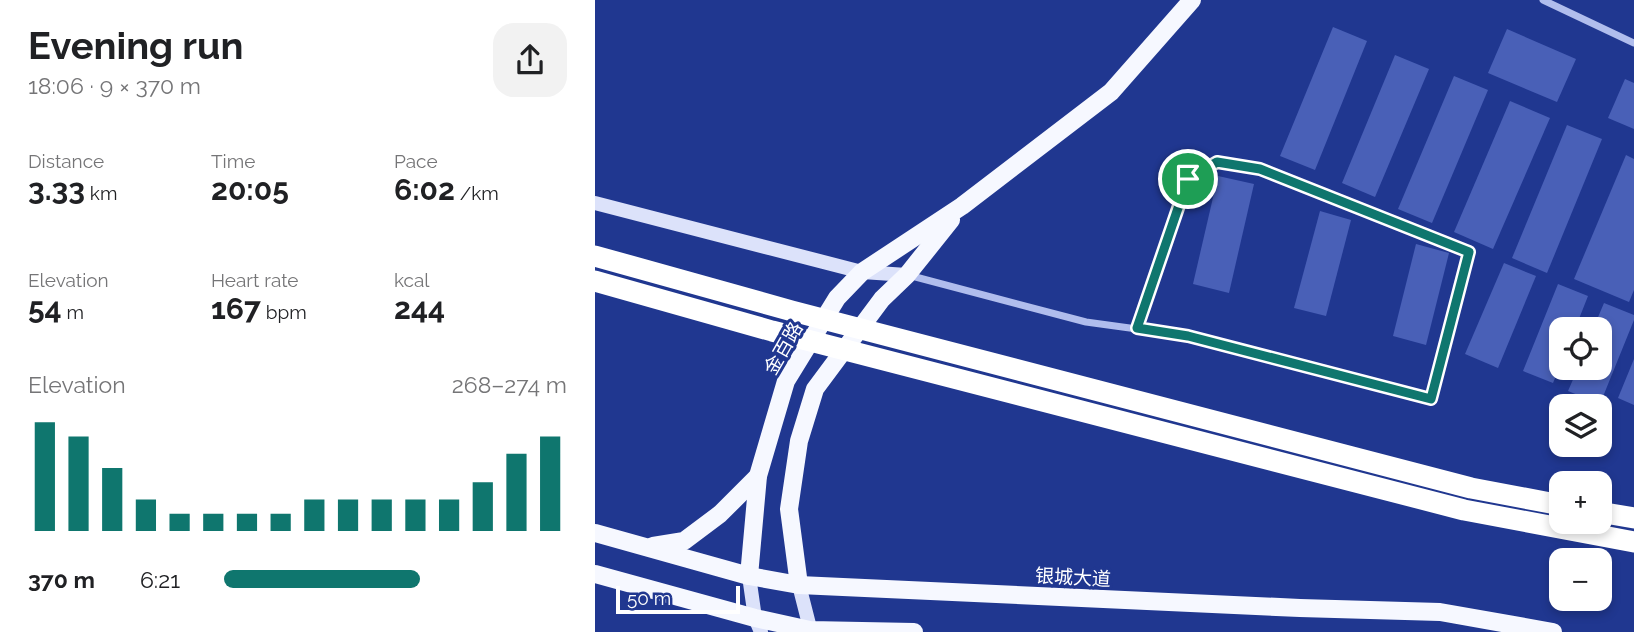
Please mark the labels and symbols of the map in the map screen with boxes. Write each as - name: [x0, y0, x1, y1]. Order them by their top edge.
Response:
- pin: [1158, 149, 1218, 209]
- street label: 金百路: [759, 318, 807, 378]
- street label: 银城大道: [1034, 564, 1112, 590]
- scale bar: [616, 583, 740, 615]

